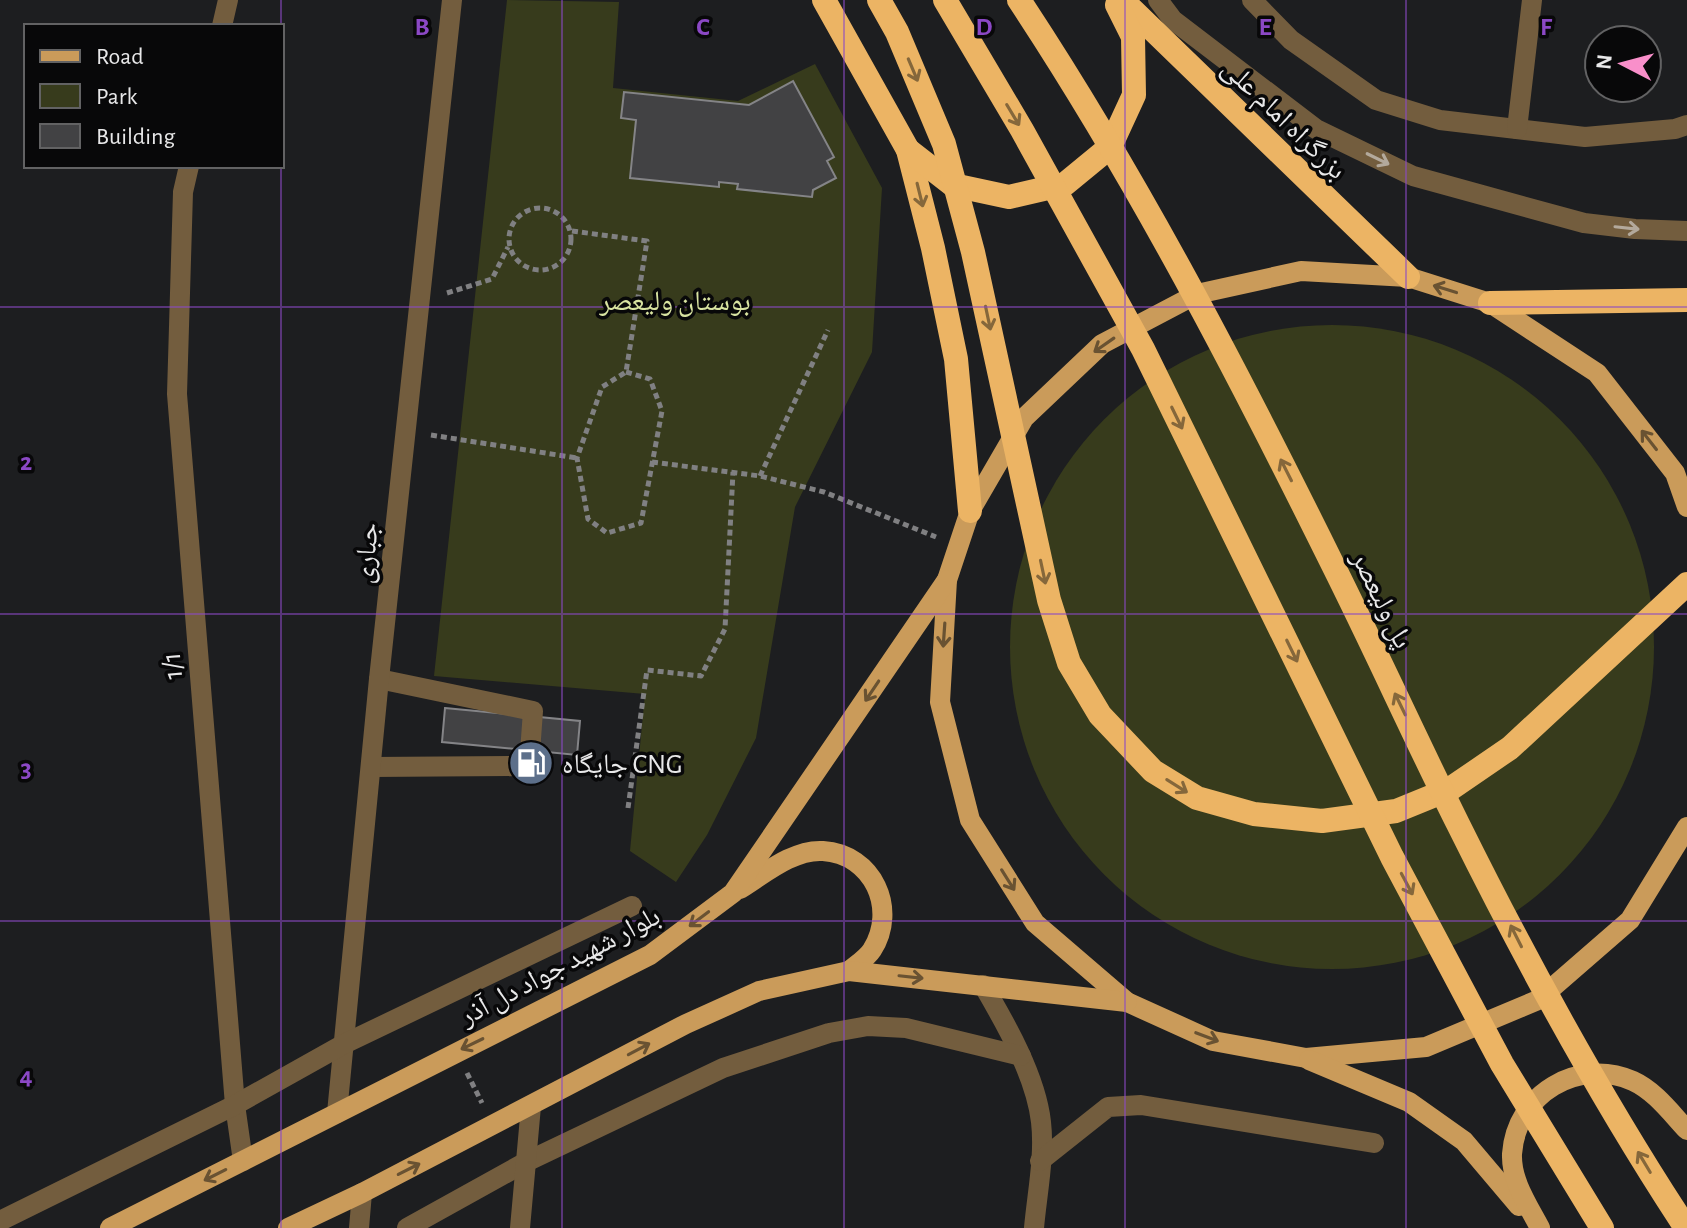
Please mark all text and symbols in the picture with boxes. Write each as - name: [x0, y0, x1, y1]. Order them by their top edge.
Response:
- text: B: [414, 14, 430, 40]
- text: C: [696, 14, 710, 40]
- text: D: [975, 14, 993, 40]
- text: E: [1258, 14, 1272, 40]
- text: F: [1540, 14, 1553, 40]
- legend: [24, 24, 284, 168]
- north arrow: [1583, 24, 1663, 104]
- text: Road: [96, 45, 144, 69]
- text: N: [1592, 53, 1616, 71]
- street label: بزرگراه امام علی: [1214, 54, 1351, 187]
- one-way arrow: [906, 57, 921, 82]
- text: Park: [96, 85, 137, 109]
- one-way arrow: [1006, 103, 1022, 126]
- text: Building: [96, 125, 175, 149]
- one-way arrow: [1366, 152, 1390, 167]
- one-way arrow: [913, 181, 928, 207]
- one-way arrow: [1614, 221, 1640, 236]
- one-way arrow: [1432, 281, 1458, 296]
- park label: بوستان ولیعصر: [598, 288, 751, 317]
- one-way arrow: [981, 305, 996, 331]
- one-way arrow: [1094, 336, 1115, 353]
- one-way arrow: [1170, 405, 1185, 429]
- one-way arrow: [1640, 430, 1658, 451]
- text: 2: [20, 449, 32, 475]
- one-way arrow: [1277, 459, 1293, 483]
- street label: جباری: [350, 521, 385, 585]
- street label: پل ولیعصر: [1343, 546, 1417, 654]
- one-way arrow: [1036, 559, 1051, 585]
- one-way arrow: [936, 621, 951, 648]
- one-way arrow: [1284, 638, 1300, 662]
- street label: 1/1: [158, 651, 188, 681]
- one-way arrow: [864, 679, 880, 702]
- one-way arrow: [1392, 692, 1407, 716]
- fuel station icon: جایگاه CNG: [507, 739, 555, 787]
- place label: جایگاه CNG: [562, 751, 683, 779]
- text: 3: [20, 756, 32, 782]
- one-way arrow: [1165, 778, 1188, 794]
- one-way arrow: [1000, 868, 1016, 891]
- one-way arrow: [1399, 872, 1415, 895]
- street label: بلوار شهید جواد دل آذر: [453, 901, 665, 1033]
- one-way arrow: [689, 910, 710, 927]
- one-way arrow: [1508, 925, 1524, 949]
- one-way arrow: [897, 970, 924, 985]
- one-way arrow: [1194, 1031, 1219, 1045]
- one-way arrow: [460, 1037, 484, 1052]
- one-way arrow: [627, 1040, 650, 1056]
- text: 4: [19, 1063, 33, 1089]
- one-way arrow: [1636, 1151, 1652, 1174]
- one-way arrow: [396, 1161, 420, 1176]
- one-way arrow: [204, 1167, 228, 1183]

